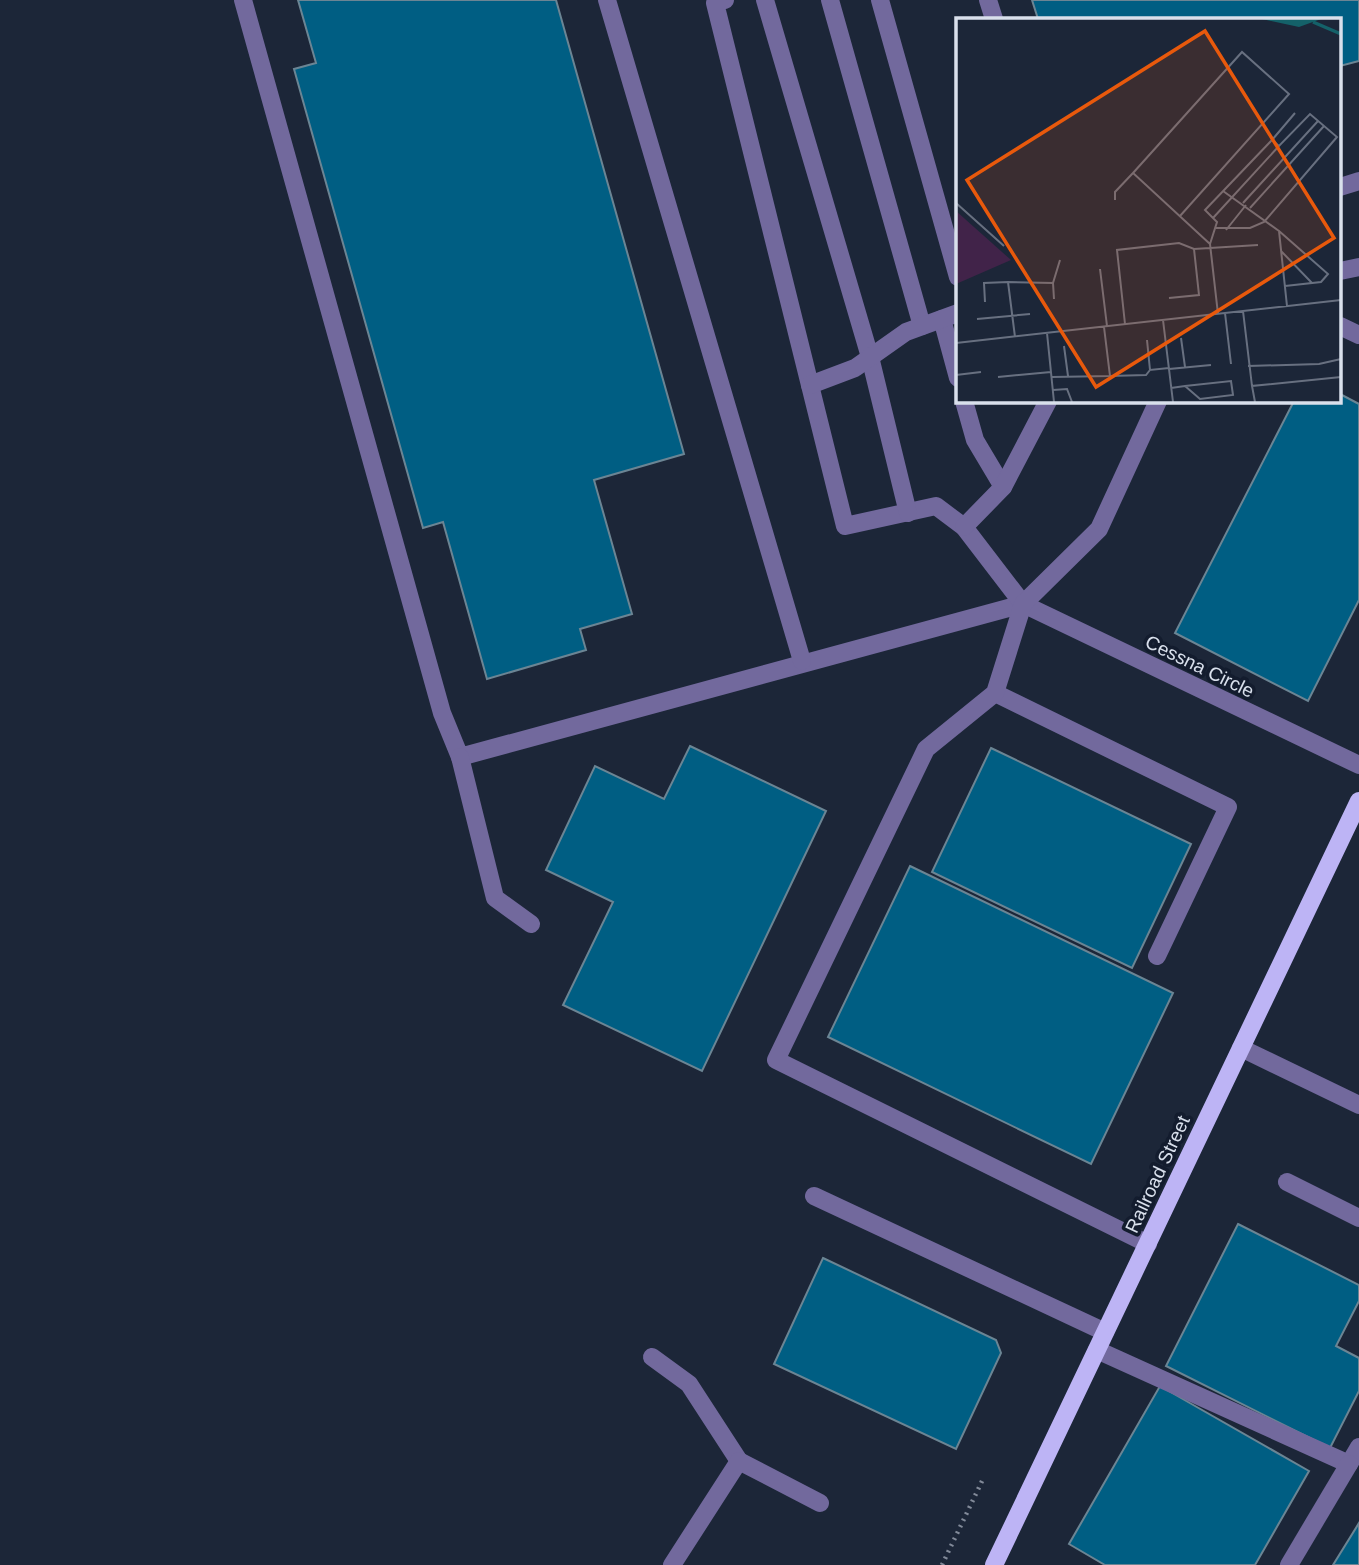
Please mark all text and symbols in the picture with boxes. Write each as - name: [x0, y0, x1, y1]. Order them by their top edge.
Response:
- inset map: [956, 18, 1342, 402]
- street label: Cessna Circle: [1142, 631, 1258, 702]
- street label: Railroad Street: [1121, 1112, 1194, 1236]

